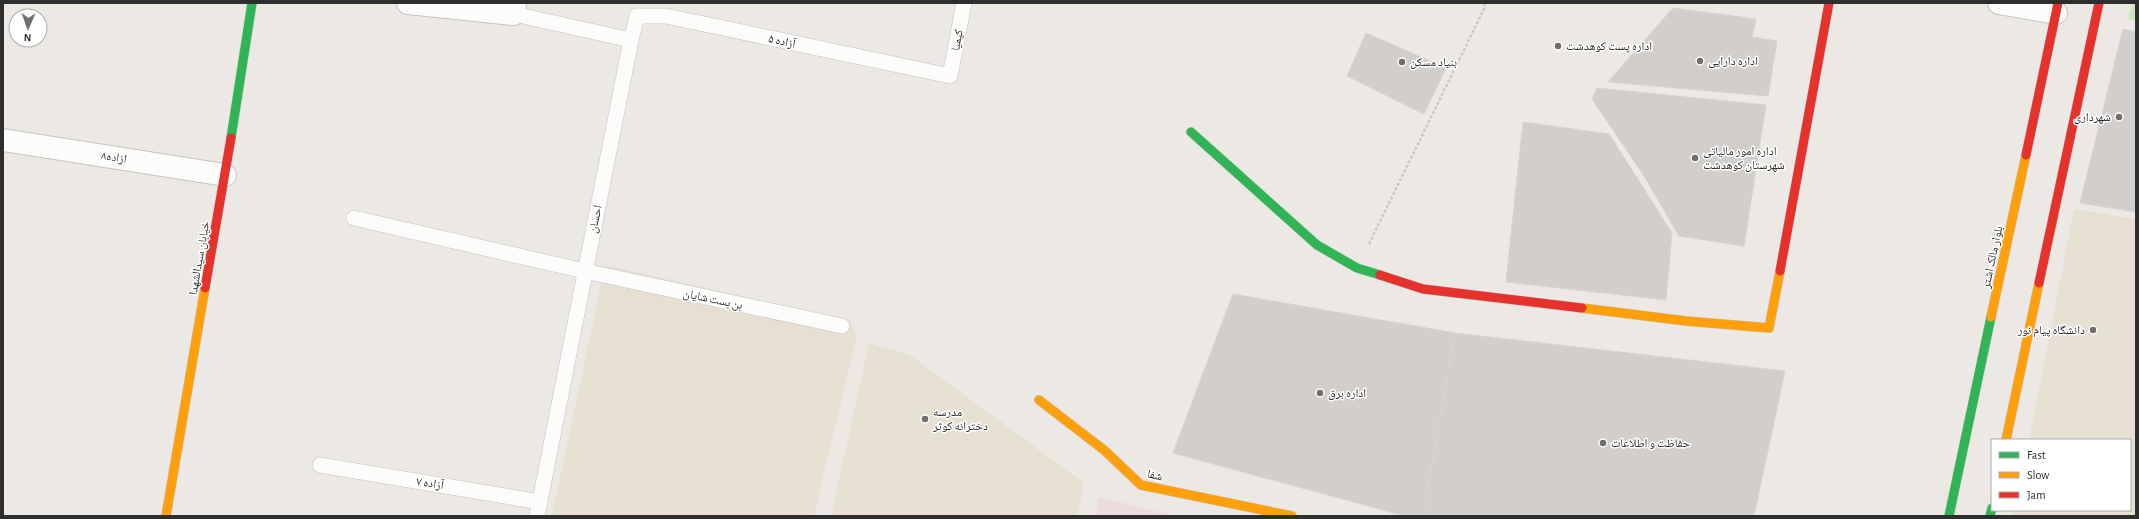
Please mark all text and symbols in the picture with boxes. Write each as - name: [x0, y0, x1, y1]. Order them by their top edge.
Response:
- north arrow: [8, 8, 48, 48]
- street label: کیمیا: [949, 28, 966, 52]
- street label: آزاده ۵: [767, 31, 798, 50]
- text: N: [24, 32, 32, 43]
- place label: اداره پست کوهدشت: [1566, 40, 1652, 53]
- marker: اداره پست کوهدشت: [1553, 41, 1563, 51]
- place label: اداره دارایی: [1708, 55, 1758, 68]
- place label: بنیاد مسکن: [1410, 56, 1457, 69]
- marker: اداره دارایی: [1695, 56, 1705, 66]
- marker: بنیاد مسکن: [1397, 57, 1407, 67]
- place label: شهرداری: [2074, 111, 2111, 124]
- marker: شهرداری: [2114, 112, 2124, 122]
- place label: اداره امور مالیاتی شهرستان کوهدشت: [1703, 145, 1785, 172]
- street label: ازاده۸: [100, 149, 128, 165]
- marker: اداره امور مالیاتی شهرستان کوهدشت: [1690, 153, 1700, 163]
- street label: احسان: [586, 204, 605, 234]
- street label: خیابان سیدالشهدا: [187, 220, 213, 296]
- street label: بلوار مالک اشتر: [1979, 225, 2006, 291]
- street label: بن بست شایان: [682, 287, 744, 312]
- place label: دانشگاه پیام نور: [2017, 324, 2085, 338]
- marker: دانشگاه پیام نور: [2088, 325, 2098, 335]
- place label: اداره برق: [1328, 387, 1366, 400]
- marker: اداره برق: [1315, 388, 1325, 398]
- place label: مدرسه دخترانه کوثر: [932, 406, 988, 432]
- marker: مدرسه دخترانه کوثر: [920, 414, 930, 424]
- place label: حفاظت و اطلاعات: [1611, 437, 1690, 449]
- marker: حفاظت و اطلاعات: [1598, 438, 1608, 448]
- legend: [1991, 439, 2131, 511]
- text: Fast: [2027, 449, 2046, 461]
- street label: شفا: [1146, 467, 1164, 483]
- text: Slow: [2027, 469, 2049, 481]
- street label: آزاده ۷: [415, 474, 446, 491]
- text: Jam: [2027, 489, 2046, 501]

